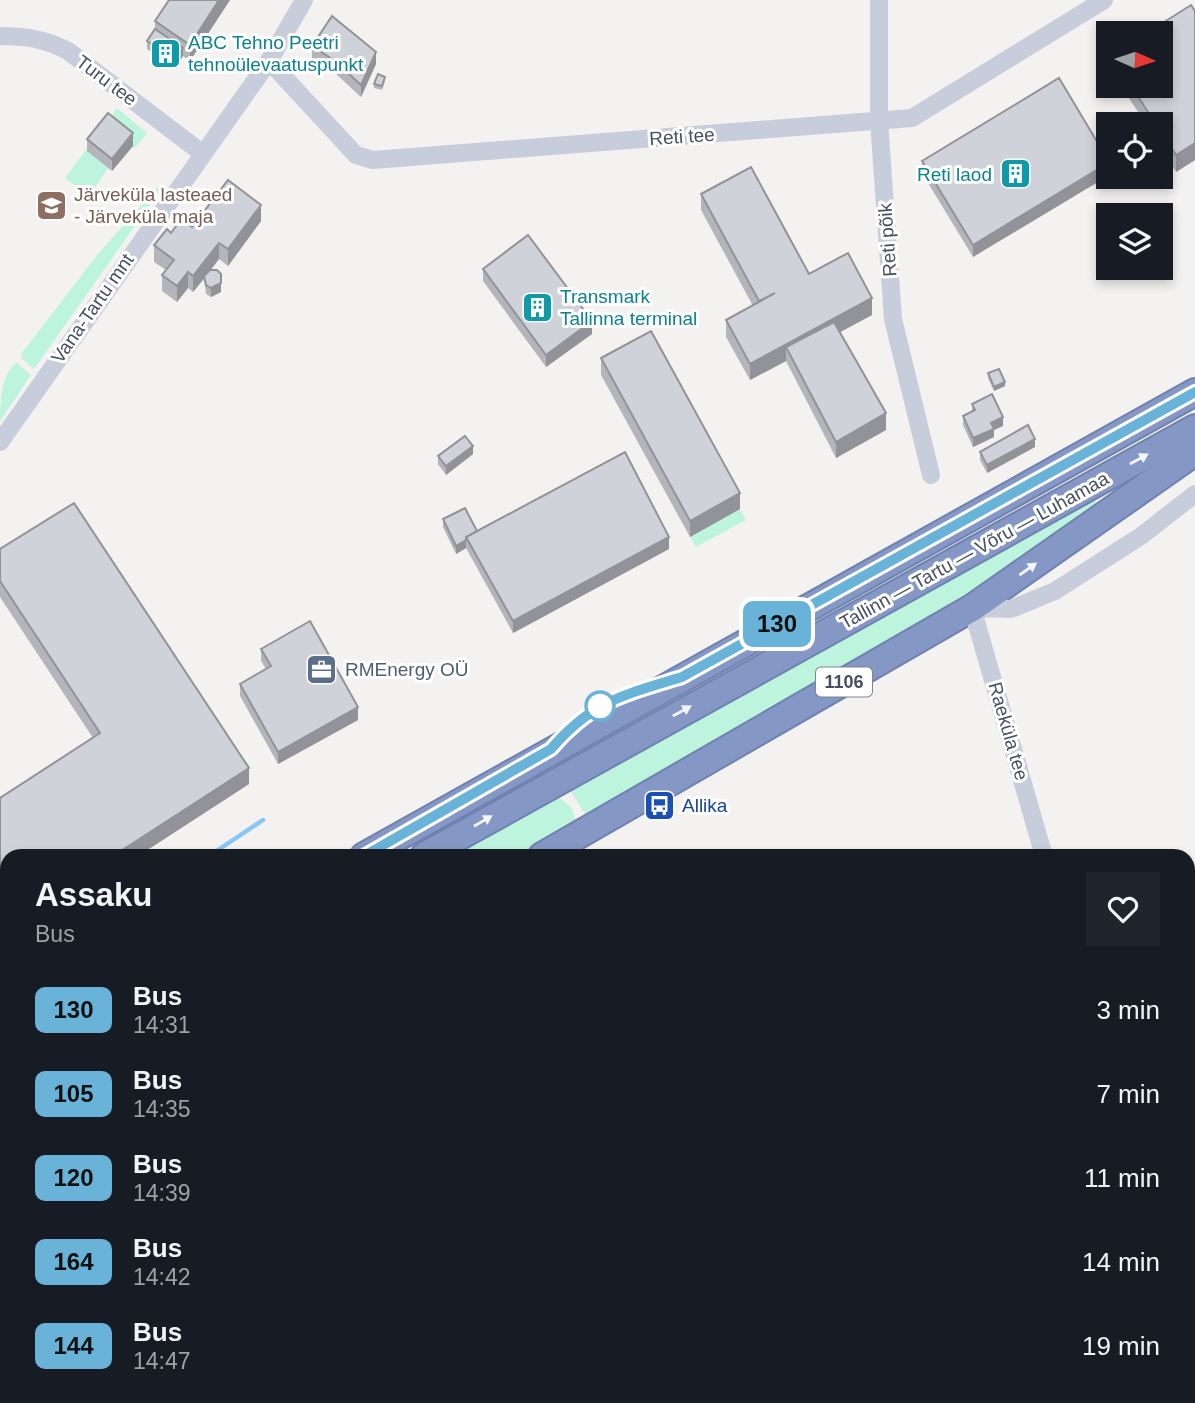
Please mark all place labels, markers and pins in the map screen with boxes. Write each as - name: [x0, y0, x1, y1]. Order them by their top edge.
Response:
- place label: ABC Tehno Peetri tehnoülevaatuspunkt: [188, 32, 364, 75]
- building icon: ABC Tehno Peetri tehnoülevaatuspunkt: [148, 36, 182, 70]
- building icon: Reti laod: [998, 157, 1032, 191]
- place label: Reti laod: [917, 164, 992, 185]
- place label: Järveküla lasteaed - Järveküla maja: [74, 184, 232, 227]
- school or university icon: Järveküla lasteaed - Järveküla maja: [34, 188, 68, 222]
- place label: Transmark Tallinna terminal: [560, 286, 697, 329]
- building icon: Transmark Tallinna terminal: [520, 290, 554, 324]
- office icon: RMEnergy OÜ: [305, 652, 339, 686]
- place label: RMEnergy OÜ: [345, 659, 469, 680]
- unlabelled marker: [585, 691, 615, 721]
- bus stop icon: Allika: [642, 788, 676, 822]
- place label: Allika: [682, 795, 728, 816]

